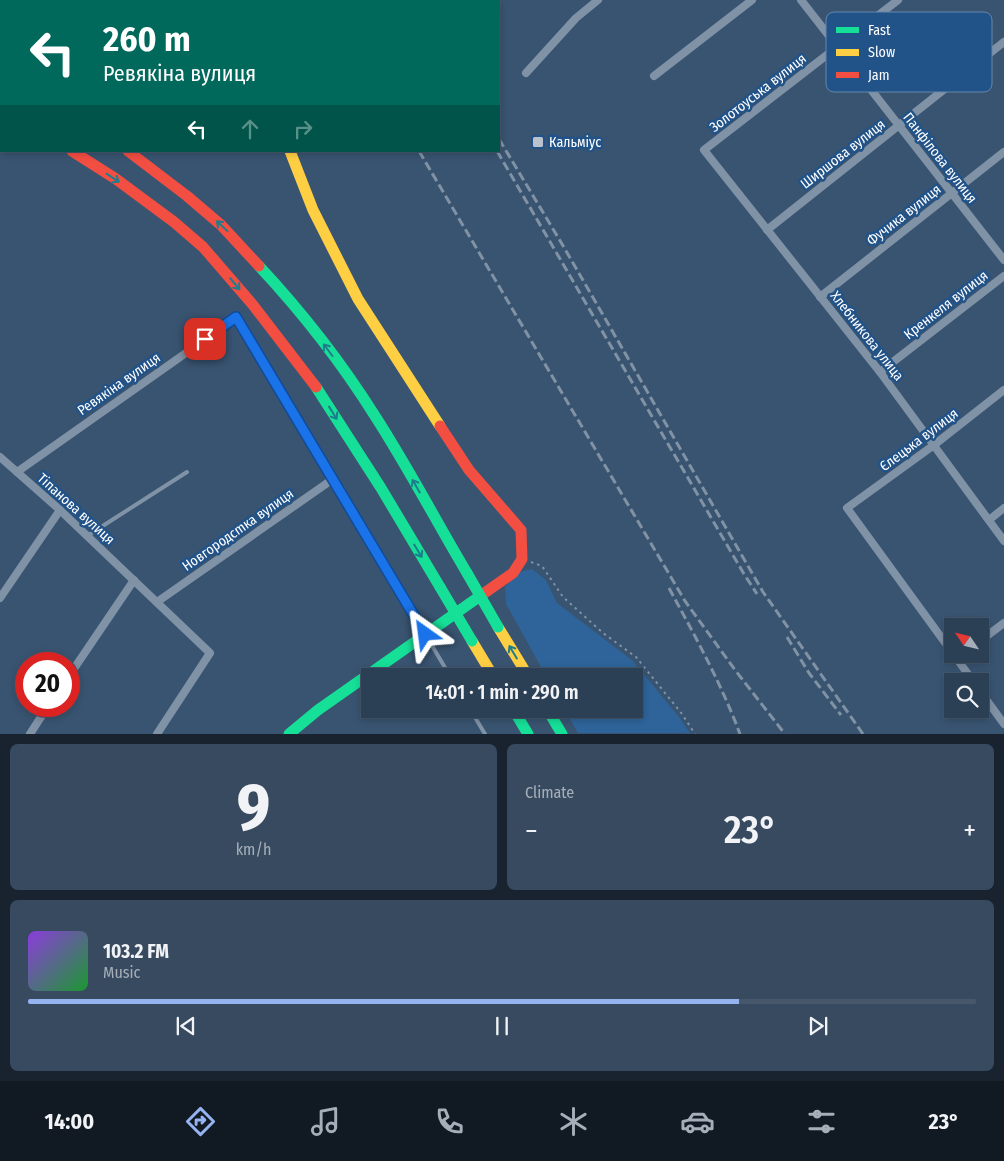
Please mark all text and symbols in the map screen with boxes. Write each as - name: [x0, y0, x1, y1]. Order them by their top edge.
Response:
- legend: [826, 12, 992, 92]
- text: 260 m: [103, 18, 191, 60]
- icon: left: [20, 20, 85, 85]
- text: Fast: [868, 22, 891, 39]
- text: Slow: [868, 44, 895, 61]
- street label: Золотоуська вулиця: [706, 50, 810, 136]
- text: Ревякiна вулиця: [103, 60, 256, 87]
- text: Jam: [868, 67, 889, 84]
- street label: Панфілова вулиця: [899, 109, 981, 207]
- icon: left: [183, 115, 211, 143]
- icon: ahead: [236, 115, 264, 143]
- icon: right: [289, 115, 317, 143]
- street label: Ширшова вулиця: [797, 116, 889, 192]
- place label: Кальміус: [549, 134, 601, 151]
- marker: Кальміус: [531, 135, 545, 149]
- one-way arrow: [106, 172, 120, 183]
- street label: Фучика вулиця: [863, 181, 945, 249]
- one-way arrow: [216, 220, 229, 232]
- street label: Кренкеля вулиця: [901, 267, 991, 343]
- one-way arrow: [230, 277, 241, 290]
- street label: Хлебникова улица: [827, 288, 907, 384]
- pin: [184, 318, 226, 360]
- icon: arrive: [191, 325, 219, 353]
- one-way arrow: [323, 343, 333, 357]
- street label: Ревякiна вулиця: [74, 349, 164, 419]
- street label: Єлецька вулиця: [876, 405, 962, 475]
- one-way arrow: [328, 406, 339, 420]
- street label: Тіпанова вулиця: [34, 470, 118, 548]
- one-way arrow: [411, 479, 421, 493]
- street label: Новгородсmка вулиця: [179, 485, 297, 575]
- one-way arrow: [414, 544, 424, 558]
- position arrow: [398, 607, 450, 659]
- north arrow: [944, 618, 989, 662]
- map controls: [944, 618, 989, 718]
- one-way arrow: [507, 645, 517, 659]
- speed limit sign: 20: [15, 652, 80, 717]
- button: search: [944, 673, 989, 718]
- text: 14:01 · 1 min · 290 m: [425, 681, 579, 704]
- text: 9: [237, 768, 270, 846]
- text: Climate: [525, 783, 574, 802]
- text: 23°: [724, 807, 777, 853]
- text: −: [525, 814, 538, 847]
- text: +: [963, 814, 976, 847]
- text: km/h: [236, 840, 271, 859]
- text: 103.2 FM: [103, 940, 169, 963]
- text: Music: [103, 963, 140, 982]
- icon: previous: [172, 1012, 200, 1040]
- icon: pause: [488, 1012, 516, 1040]
- icon: next: [804, 1012, 832, 1040]
- icon: directions: [183, 1104, 218, 1139]
- icon: music: [308, 1104, 343, 1139]
- icon: phone: [432, 1104, 467, 1139]
- icon: climate: [556, 1104, 591, 1139]
- icon: car: [680, 1104, 715, 1139]
- icon: filters: [804, 1104, 839, 1139]
- text: 14:00: [45, 1108, 94, 1135]
- text: 23°: [928, 1108, 959, 1135]

